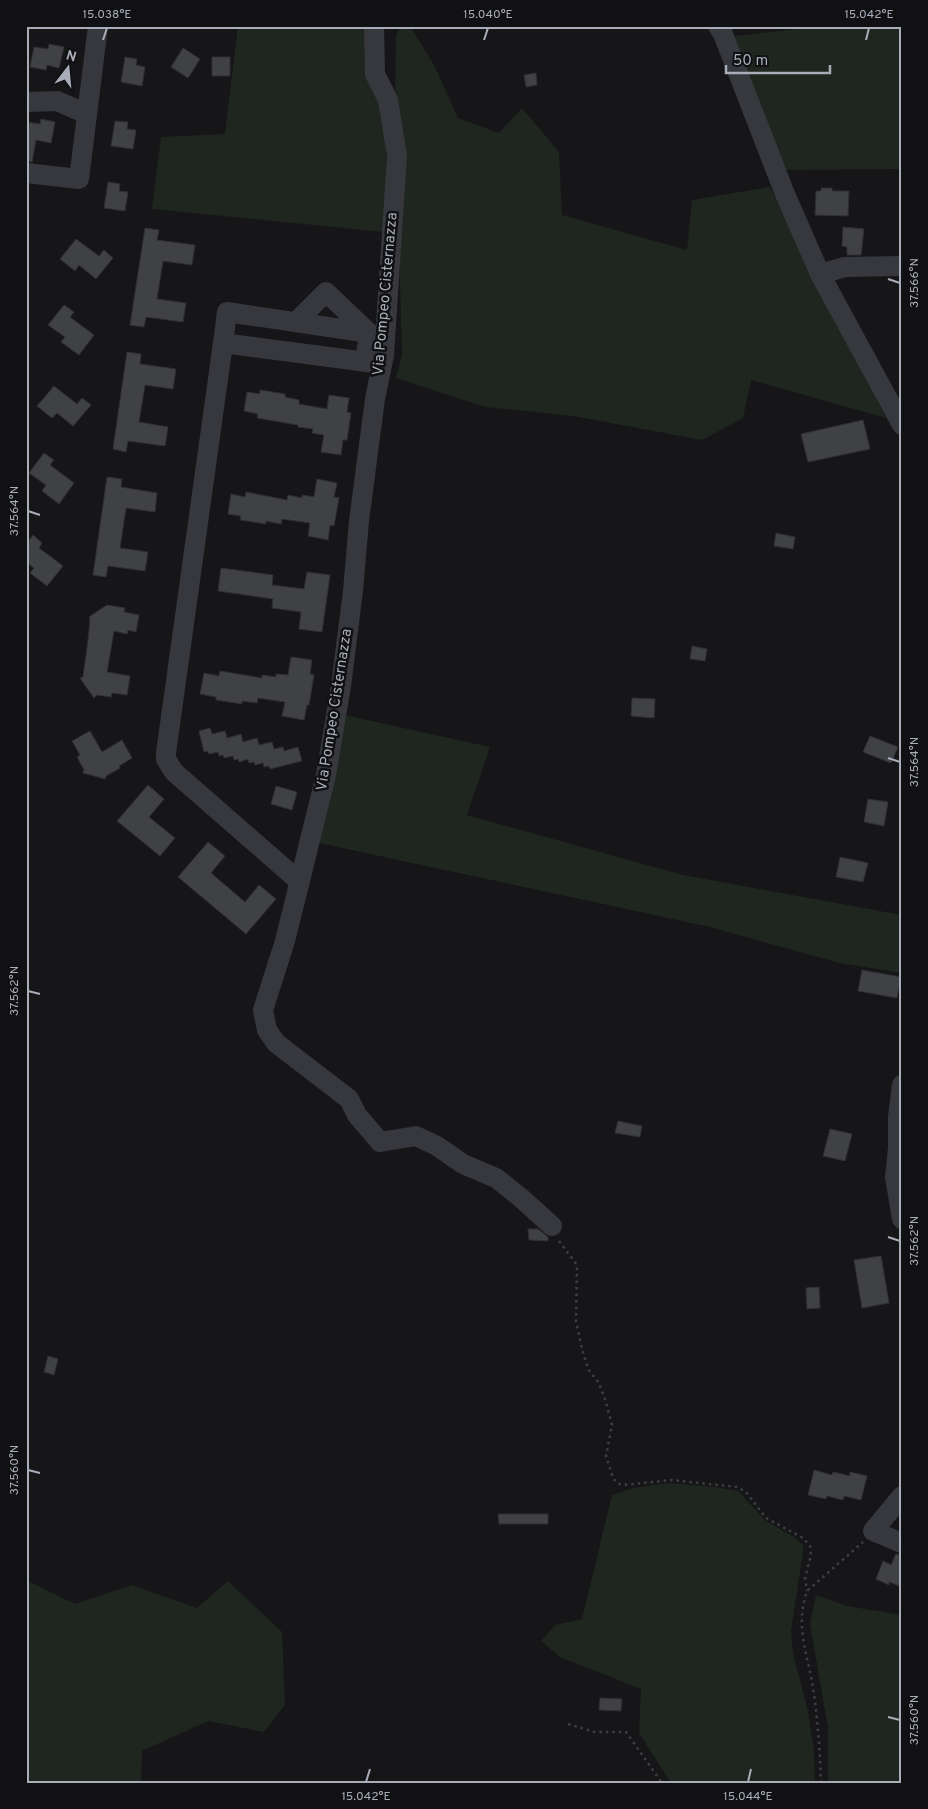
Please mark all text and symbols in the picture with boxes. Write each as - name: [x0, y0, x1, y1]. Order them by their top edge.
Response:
- text: 15.038°E: [83, 7, 131, 23]
- text: 15.040°E: [463, 7, 513, 23]
- text: 15.042°E: [844, 7, 894, 23]
- north arrow: [42, 42, 92, 92]
- scale bar: [726, 42, 829, 74]
- text: N: [64, 47, 78, 67]
- text: 50 m: [733, 52, 768, 71]
- street label: Via Pompeo Cisternazza: [369, 211, 403, 377]
- text: 37.566°N: [907, 258, 923, 308]
- text: 37.564°N: [7, 486, 23, 536]
- street label: Via Pompeo Cisternazza: [313, 628, 357, 792]
- text: 37.564°N: [907, 737, 923, 787]
- text: 37.562°N: [7, 966, 23, 1016]
- text: 37.562°N: [907, 1216, 923, 1266]
- text: 37.560°N: [7, 1445, 23, 1495]
- text: 37.560°N: [907, 1695, 923, 1745]
- text: 15.042°E: [341, 1789, 391, 1805]
- text: 15.044°E: [723, 1789, 773, 1805]

